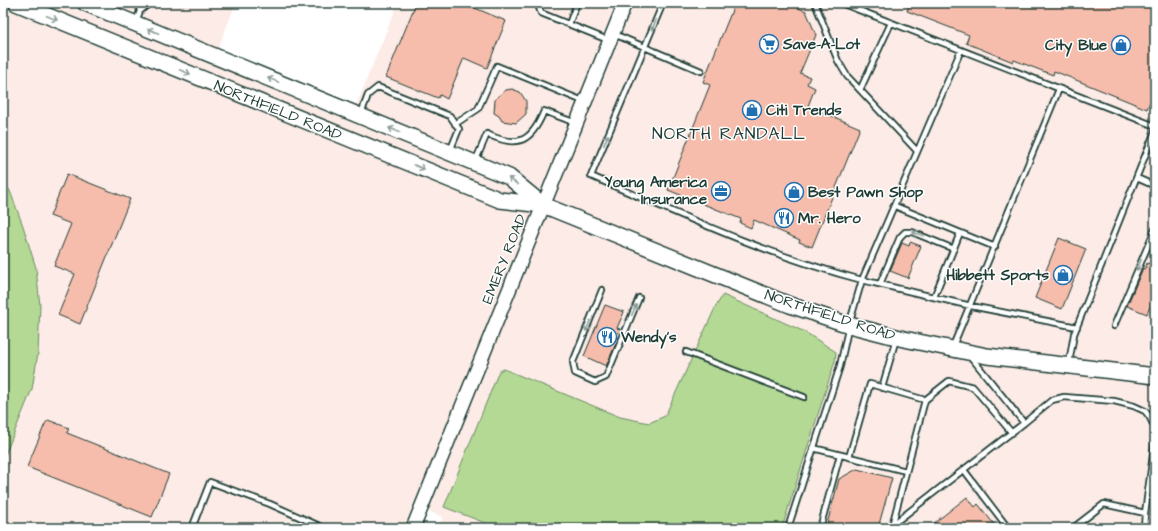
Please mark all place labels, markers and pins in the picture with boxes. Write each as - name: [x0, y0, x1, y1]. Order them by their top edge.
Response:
- supermarket icon: Save-A-Lot: [758, 33, 780, 55]
- place label: Save-A-Lot: [782, 34, 861, 55]
- shop icon: City Blue: [1110, 34, 1132, 56]
- place label: City Blue: [1045, 35, 1107, 57]
- shop icon: Citi Trends: [741, 99, 763, 121]
- place label: Citi Trends: [766, 100, 842, 121]
- place label: Young America Insurance: [605, 172, 707, 210]
- office icon: Young America Insurance: [710, 180, 732, 202]
- shop icon: Best Pawn Shop: [783, 181, 805, 203]
- place label: Best Pawn Shop: [808, 182, 924, 203]
- restaurant icon: Mr. Hero: [773, 207, 795, 229]
- place label: Mr. Hero: [798, 208, 861, 229]
- shop icon: Hibbett Sports: [1052, 264, 1074, 286]
- place label: Hibbett Sports: [946, 265, 1049, 286]
- restaurant icon: Wendy's: [596, 326, 618, 348]
- place label: Wendy's: [620, 327, 677, 349]

